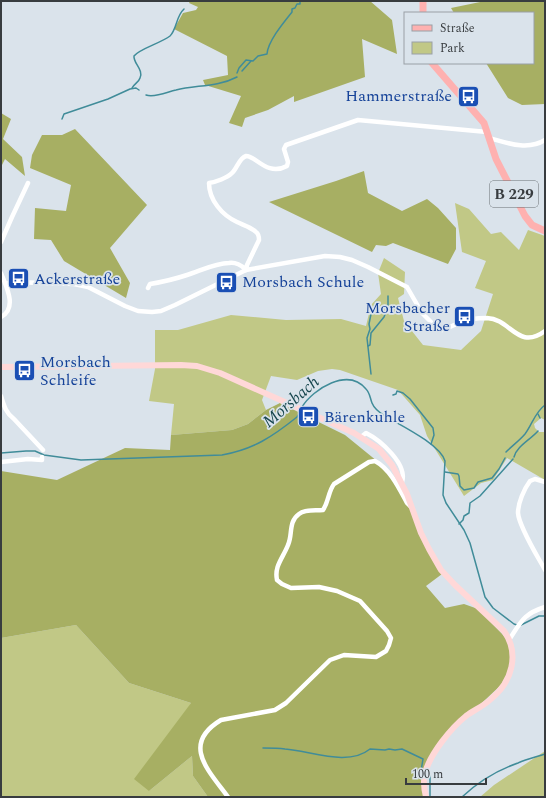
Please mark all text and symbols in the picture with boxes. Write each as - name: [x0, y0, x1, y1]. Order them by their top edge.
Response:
- legend: [404, 12, 534, 64]
- text: Straße: [440, 19, 475, 38]
- text: Park: [440, 39, 465, 58]
- bus stop icon: Hammerstraße: [455, 83, 481, 109]
- place label: Hammerstraße: [345, 84, 452, 108]
- road number: B 229: [490, 181, 538, 207]
- bus stop icon: Ackerstraße: [5, 266, 31, 292]
- place label: Ackerstraße: [34, 267, 120, 291]
- bus stop icon: Morsbach Schule: [213, 269, 239, 295]
- place label: Morsbach Schule: [242, 270, 364, 294]
- place label: Morsbacher Straße: [365, 296, 450, 338]
- bus stop icon: Morsbacher Straße: [452, 304, 478, 330]
- place label: Morsbach Schleife: [40, 350, 111, 392]
- bus stop icon: Morsbach Schleife: [12, 358, 38, 384]
- water label: Morsbach: [257, 370, 326, 434]
- bus stop icon: Bärenkuhle: [296, 404, 322, 430]
- place label: Bärenkuhle: [324, 405, 405, 429]
- scale bar: [406, 760, 486, 786]
- text: 100 m: [412, 765, 443, 784]

